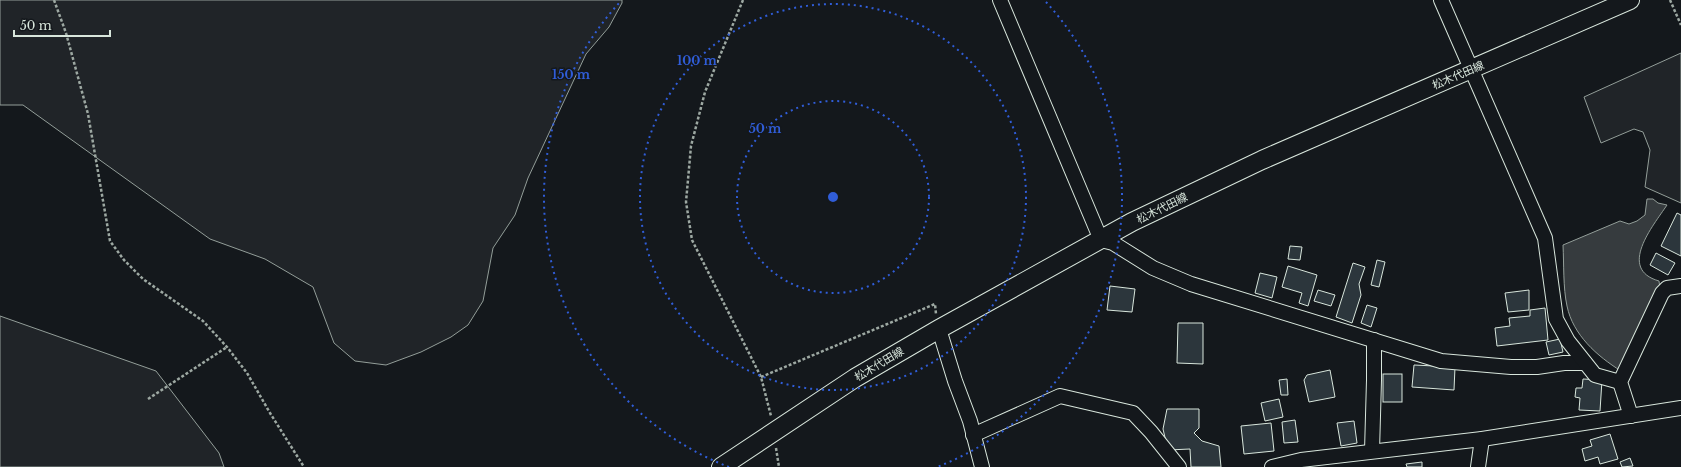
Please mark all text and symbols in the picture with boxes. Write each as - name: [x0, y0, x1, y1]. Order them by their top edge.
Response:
- scale bar: [14, 12, 110, 38]
- text: 50 m: [20, 18, 52, 33]
- text: 100 m: [677, 53, 718, 68]
- street label: 松木代田線: [1430, 58, 1486, 92]
- text: 150 m: [552, 67, 591, 82]
- text: 50 m: [749, 121, 782, 136]
- centre of rings: [826, 190, 840, 204]
- street label: 松木代田線: [1134, 190, 1190, 226]
- street label: 松木代田線: [852, 344, 906, 384]

